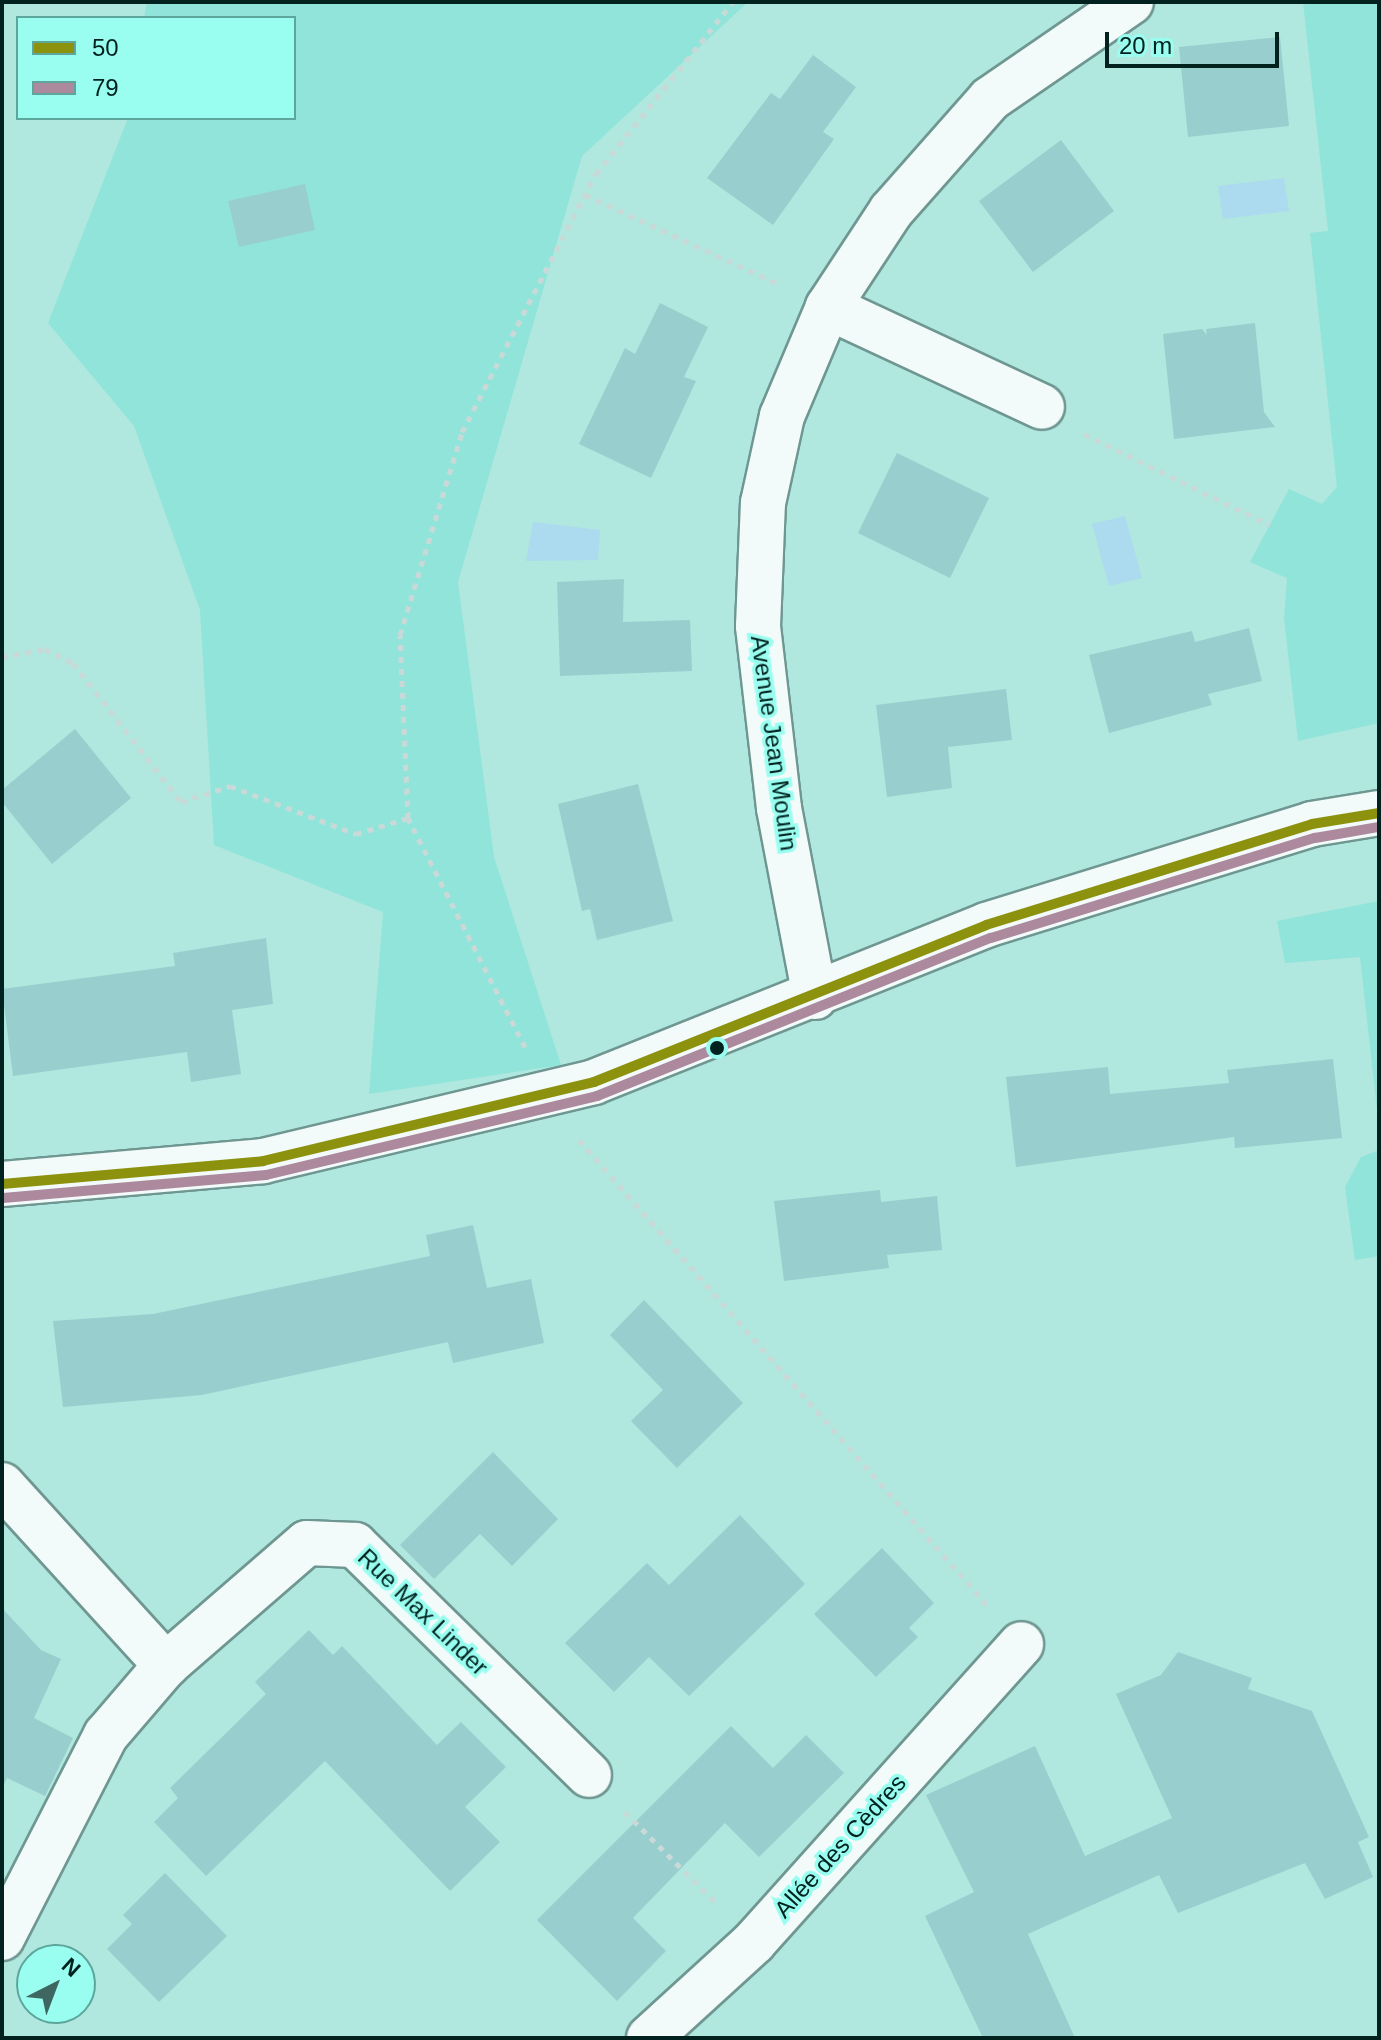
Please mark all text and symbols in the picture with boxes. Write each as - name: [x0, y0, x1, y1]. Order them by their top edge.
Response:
- legend: [16, 16, 296, 120]
- scale bar: [1109, 16, 1283, 66]
- text: 20 m: [1119, 32, 1172, 59]
- text: 50: [92, 34, 119, 61]
- text: 79: [92, 74, 119, 101]
- street label: Avenue Jean Moulin: [745, 634, 803, 852]
- unlabelled marker: [709, 1040, 725, 1056]
- street label: Rue Max Linder: [352, 1543, 494, 1681]
- street label: Allée des Cèdres: [768, 1768, 912, 1924]
- north arrow: [16, 1944, 96, 2024]
- text: N: [57, 1953, 85, 1982]

